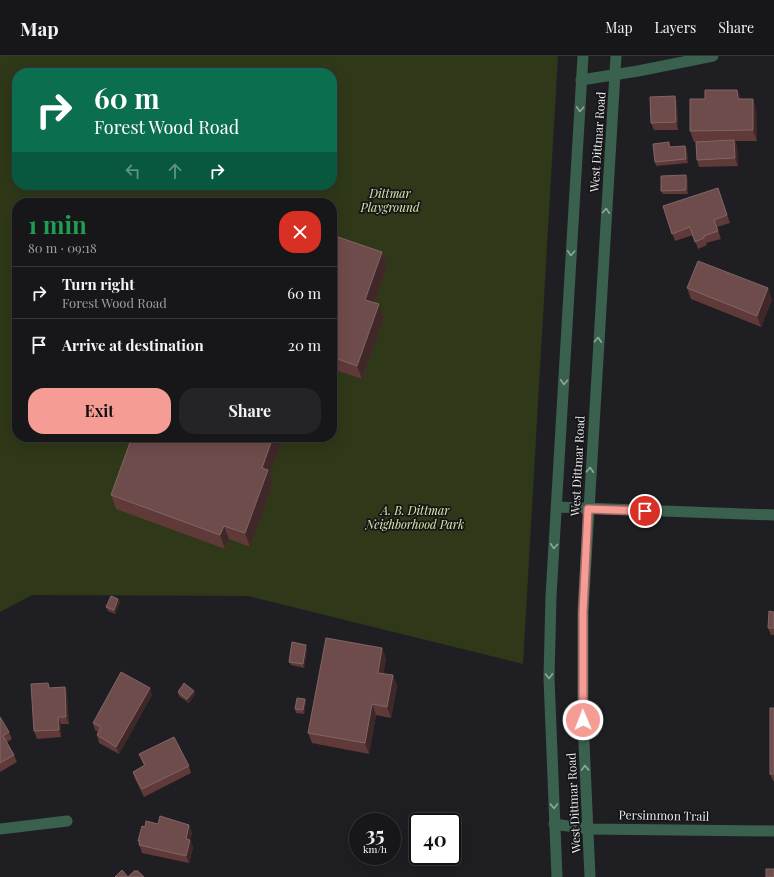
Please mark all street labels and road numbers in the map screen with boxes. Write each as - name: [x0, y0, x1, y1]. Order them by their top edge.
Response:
- street label: West Dittmar Road: [585, 91, 608, 194]
- street label: West Dittmar Road: [566, 415, 588, 518]
- street label: West Dittmar Road: [562, 752, 584, 855]
- street label: Persimmon Trail: [619, 806, 710, 824]

